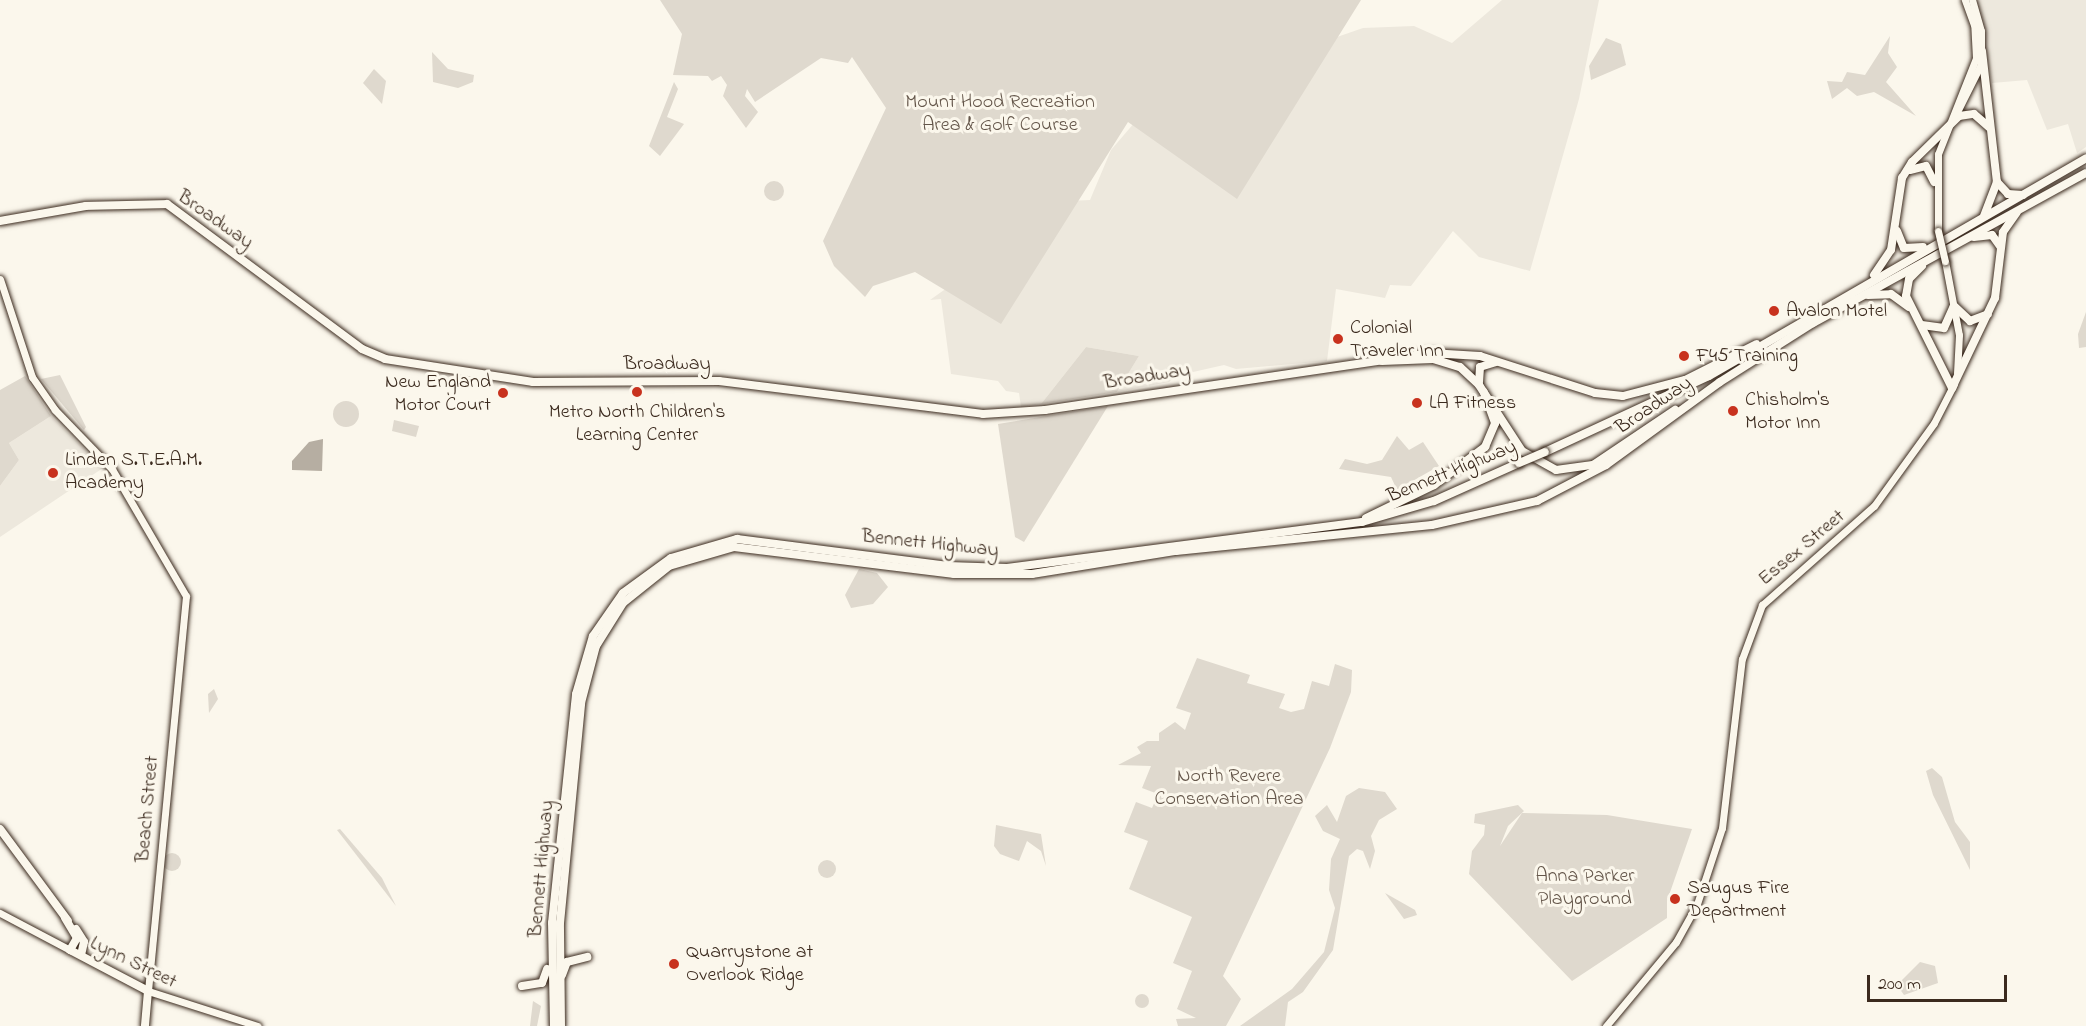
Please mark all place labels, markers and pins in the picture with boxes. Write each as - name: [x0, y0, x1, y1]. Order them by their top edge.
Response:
- place label: Avalon Motel: [1786, 299, 1887, 323]
- marker: Avalon Motel: [1767, 304, 1781, 318]
- place label: Colonial Traveler Inn: [1350, 316, 1444, 363]
- marker: Colonial Traveler Inn: [1331, 332, 1345, 346]
- place label: F45 Training: [1696, 344, 1798, 368]
- marker: F45 Training: [1677, 349, 1691, 363]
- place label: New England Motor Court: [385, 370, 491, 417]
- marker: Metro North Children's Learning Center: [630, 385, 644, 399]
- marker: New England Motor Court: [496, 386, 510, 400]
- place label: Chisholm's Motor Inn: [1745, 388, 1830, 435]
- place label: LA Fitness: [1429, 391, 1516, 415]
- marker: LA Fitness: [1410, 396, 1424, 410]
- place label: Metro North Children's Learning Center: [549, 401, 725, 448]
- marker: Chisholm's Motor Inn: [1726, 404, 1740, 418]
- place label: Linden S.T.E.A.M. Academy: [65, 449, 202, 496]
- marker: Linden S.T.E.A.M. Academy: [46, 466, 60, 480]
- place label: Saugus Fire Department: [1687, 876, 1789, 923]
- marker: Saugus Fire Department: [1668, 892, 1682, 906]
- place label: Quarrystone at Overlook Ridge: [686, 940, 813, 987]
- marker: Quarrystone at Overlook Ridge: [667, 957, 681, 971]

